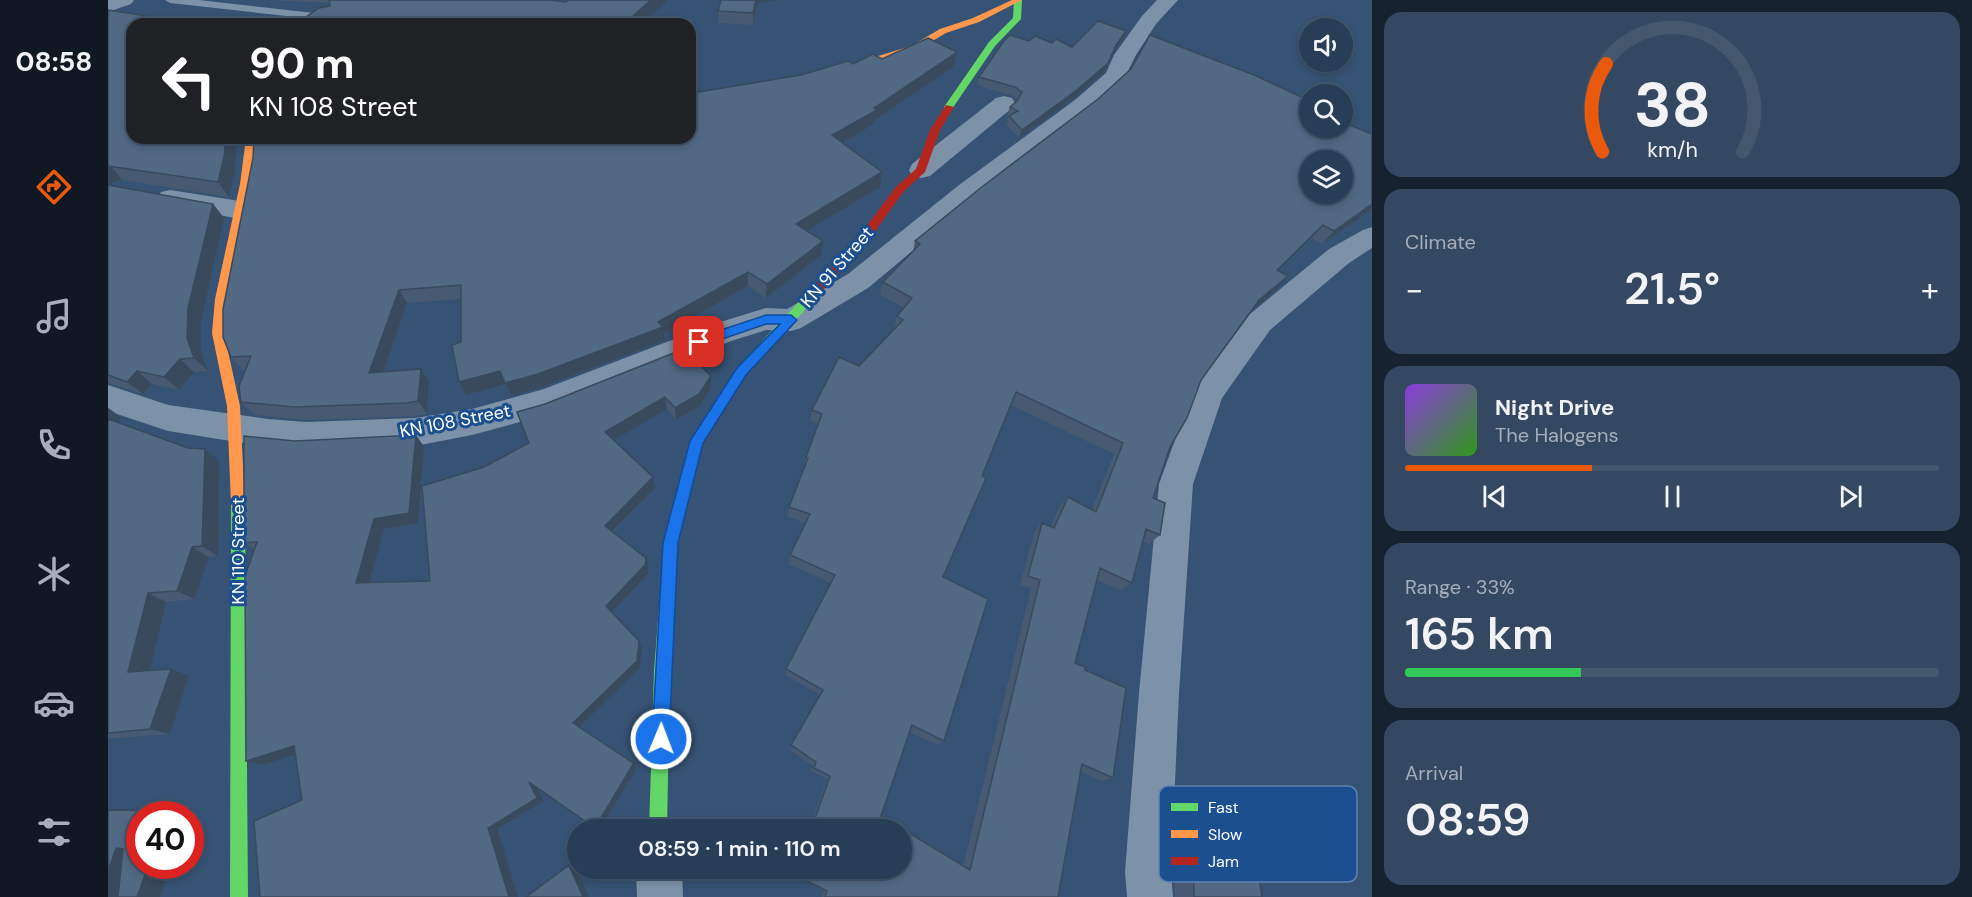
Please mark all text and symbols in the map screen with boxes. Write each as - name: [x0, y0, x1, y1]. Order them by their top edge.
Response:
- map controls: [1299, 18, 1353, 204]
- button: sound: [1299, 18, 1353, 72]
- text: 90 m: [249, 36, 355, 91]
- icon: left: [150, 42, 228, 120]
- text: 08:58: [16, 44, 92, 79]
- text: 38: [1633, 64, 1711, 145]
- button: search: [1299, 84, 1353, 138]
- text: KN 108 Street: [249, 89, 418, 124]
- text: km/h: [1647, 136, 1697, 164]
- button: layers: [1299, 150, 1353, 204]
- icon: directions: [33, 166, 75, 208]
- street label: KN 91 Street: [795, 221, 879, 313]
- text: Climate: [1405, 229, 1476, 255]
- text: 21.5°: [1624, 259, 1720, 318]
- text: −: [1405, 268, 1423, 311]
- text: +: [1921, 268, 1939, 311]
- icon: music: [33, 295, 75, 337]
- pin: [673, 316, 724, 367]
- icon: arrive: [682, 325, 715, 358]
- text: Night Drive: [1495, 393, 1614, 422]
- street label: KN 108 Street: [398, 398, 512, 444]
- text: The Halogens: [1495, 422, 1618, 448]
- icon: phone: [33, 424, 75, 466]
- icon: previous: [1478, 480, 1511, 513]
- icon: pause: [1656, 480, 1689, 513]
- icon: next: [1834, 480, 1867, 513]
- street label: KN 110 Street: [226, 497, 250, 605]
- icon: climate: [33, 553, 75, 595]
- text: Range · 33%: [1405, 574, 1515, 600]
- text: 165 km: [1405, 604, 1554, 663]
- icon: car: [33, 682, 75, 724]
- position arrow: [629, 707, 693, 771]
- text: Arrival: [1405, 760, 1463, 786]
- legend: [1159, 786, 1357, 882]
- text: 08:59: [1405, 790, 1530, 849]
- text: Fast: [1208, 797, 1239, 818]
- speed limit sign: 40: [126, 801, 204, 879]
- icon: filters: [33, 811, 75, 853]
- text: Slow: [1208, 824, 1242, 845]
- text: 08:59 · 1 min · 110 m: [638, 834, 841, 863]
- text: Jam: [1208, 851, 1239, 872]

